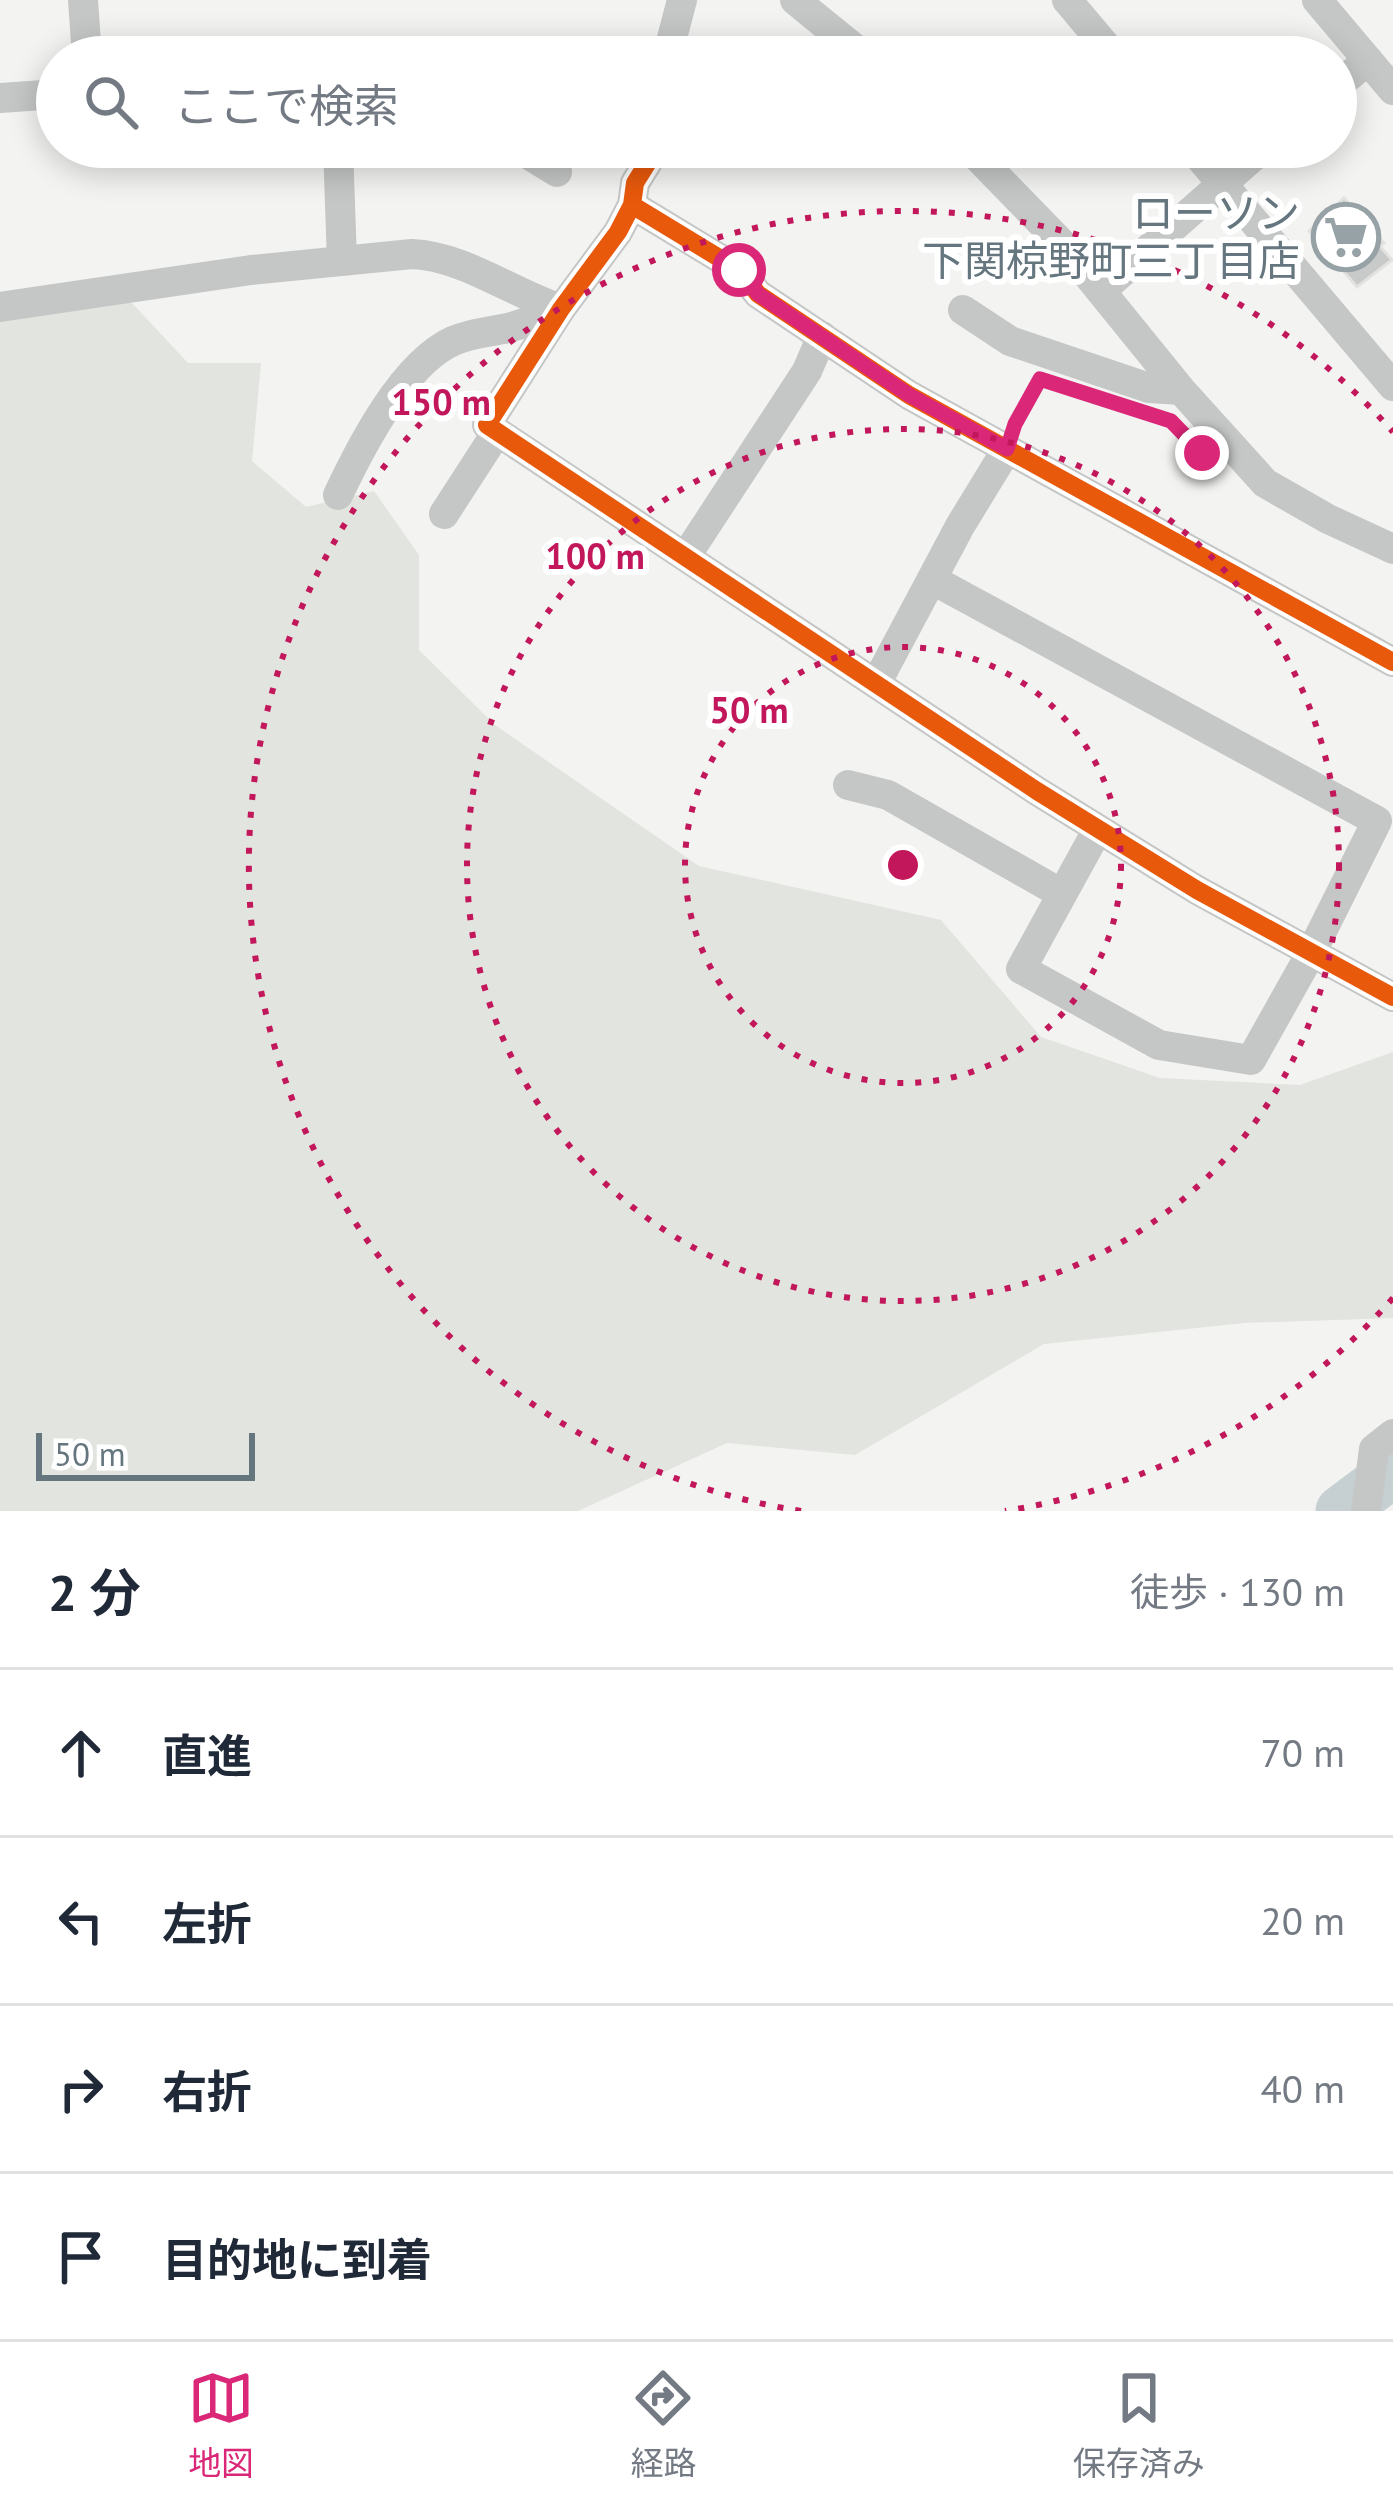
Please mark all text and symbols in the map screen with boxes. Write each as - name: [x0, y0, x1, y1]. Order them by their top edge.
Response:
- search box: [36, 36, 1357, 168]
- icon: search: [78, 69, 144, 135]
- text: ここで検索: [174, 76, 399, 134]
- place label: ローソン 下関椋野町三丁目店: [922, 185, 1300, 288]
- supermarket icon: ローソン 下関椋野町三丁目店: [1311, 202, 1381, 272]
- route start: [712, 243, 766, 297]
- text: 150 m: [391, 378, 491, 425]
- route end: [1175, 426, 1229, 480]
- text: 100 m: [545, 532, 645, 579]
- text: 50 m: [710, 686, 788, 733]
- centre of rings: [882, 844, 924, 886]
- scale bar: [36, 1427, 255, 1480]
- text: 50 m: [54, 1432, 126, 1475]
- text: 2 分: [48, 1559, 141, 1625]
- text: 徒歩 · 130 m: [1130, 1566, 1345, 1617]
- icon: ahead: [48, 1720, 114, 1786]
- text: 直進: [162, 1726, 252, 1784]
- text: 70 m: [1260, 1727, 1345, 1778]
- icon: left: [48, 1888, 114, 1954]
- text: 左折: [162, 1894, 252, 1952]
- text: 20 m: [1260, 1895, 1345, 1946]
- icon: right: [48, 2056, 114, 2122]
- text: 右折: [162, 2062, 252, 2120]
- text: 40 m: [1260, 2063, 1345, 2114]
- icon: arrive: [48, 2224, 114, 2290]
- text: 目的地に到着: [162, 2230, 432, 2288]
- tab: 地図: [188, 2365, 254, 2485]
- tab: 経路: [630, 2365, 696, 2485]
- tab: 保存済み: [1073, 2365, 1205, 2485]

